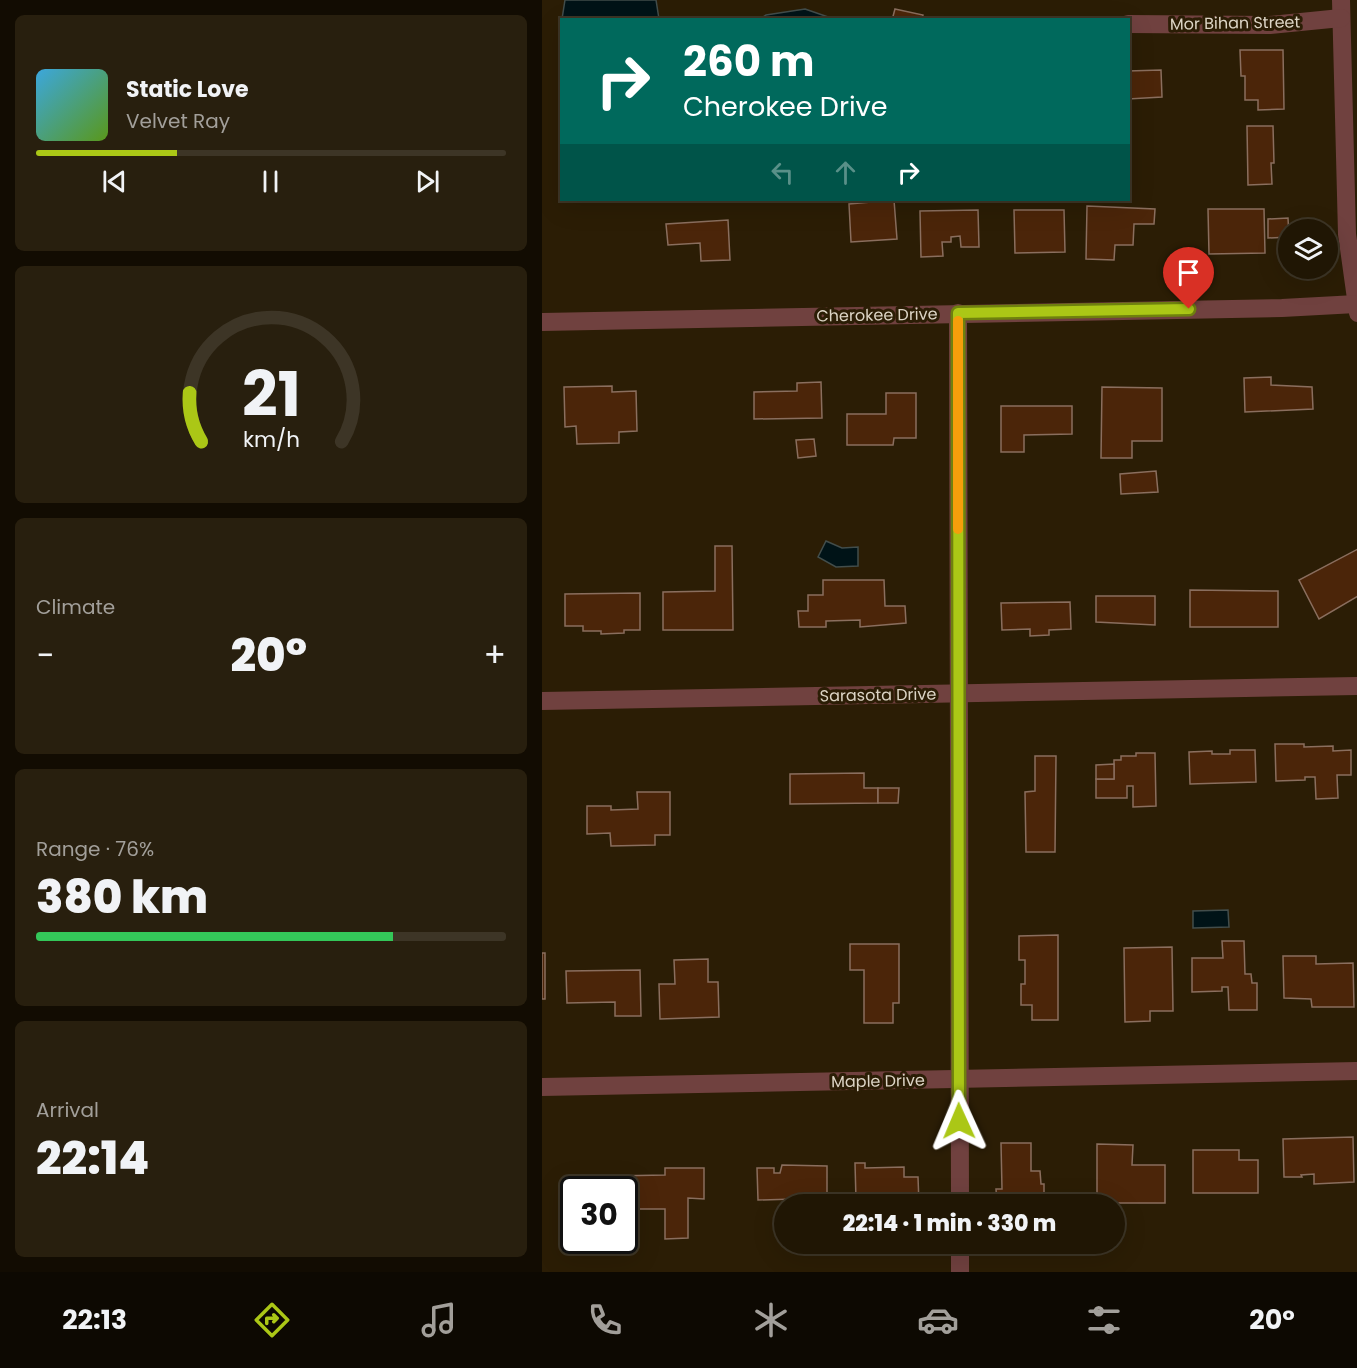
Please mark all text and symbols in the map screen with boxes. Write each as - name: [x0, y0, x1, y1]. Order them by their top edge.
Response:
- street label: Mor Bihan Street: [1170, 10, 1301, 36]
- text: 260 m: [683, 32, 815, 91]
- icon: right: [584, 42, 662, 120]
- text: Static Love: [126, 74, 249, 105]
- text: Cherokee Drive: [683, 88, 888, 125]
- text: Velvet Ray: [126, 107, 230, 135]
- icon: left: [766, 156, 799, 189]
- icon: ahead: [829, 156, 862, 189]
- icon: right: [892, 156, 925, 189]
- icon: previous: [98, 165, 131, 198]
- icon: pause: [254, 165, 287, 198]
- icon: next: [411, 165, 444, 198]
- map controls: [1278, 219, 1338, 279]
- button: layers: [1278, 219, 1338, 279]
- pin: [1163, 247, 1214, 309]
- icon: arrive: [1172, 256, 1205, 289]
- street label: Cherokee Drive: [816, 302, 938, 328]
- text: 21: [241, 350, 301, 438]
- text: km/h: [242, 424, 300, 455]
- text: Climate: [36, 593, 115, 621]
- text: 20°: [230, 624, 307, 687]
- text: −: [36, 632, 54, 679]
- text: +: [483, 632, 506, 679]
- street label: Sarasota Drive: [820, 682, 937, 708]
- text: Range · 76%: [36, 835, 154, 863]
- text: 380 km: [36, 866, 208, 929]
- street label: Maple Drive: [831, 1069, 925, 1093]
- position arrow: [927, 1089, 991, 1153]
- text: Arrival: [36, 1096, 99, 1124]
- text: 22:14: [36, 1127, 149, 1190]
- speed limit sign: 30: [560, 1176, 638, 1254]
- text: 22:14 · 1 min · 330 m: [843, 1208, 1056, 1239]
- icon: directions: [251, 1299, 293, 1341]
- icon: music: [418, 1299, 460, 1341]
- icon: phone: [584, 1299, 626, 1341]
- icon: climate: [750, 1299, 792, 1341]
- icon: car: [917, 1299, 959, 1341]
- icon: filters: [1083, 1299, 1125, 1341]
- text: 22:13: [62, 1301, 127, 1338]
- text: 20°: [1249, 1301, 1295, 1338]

